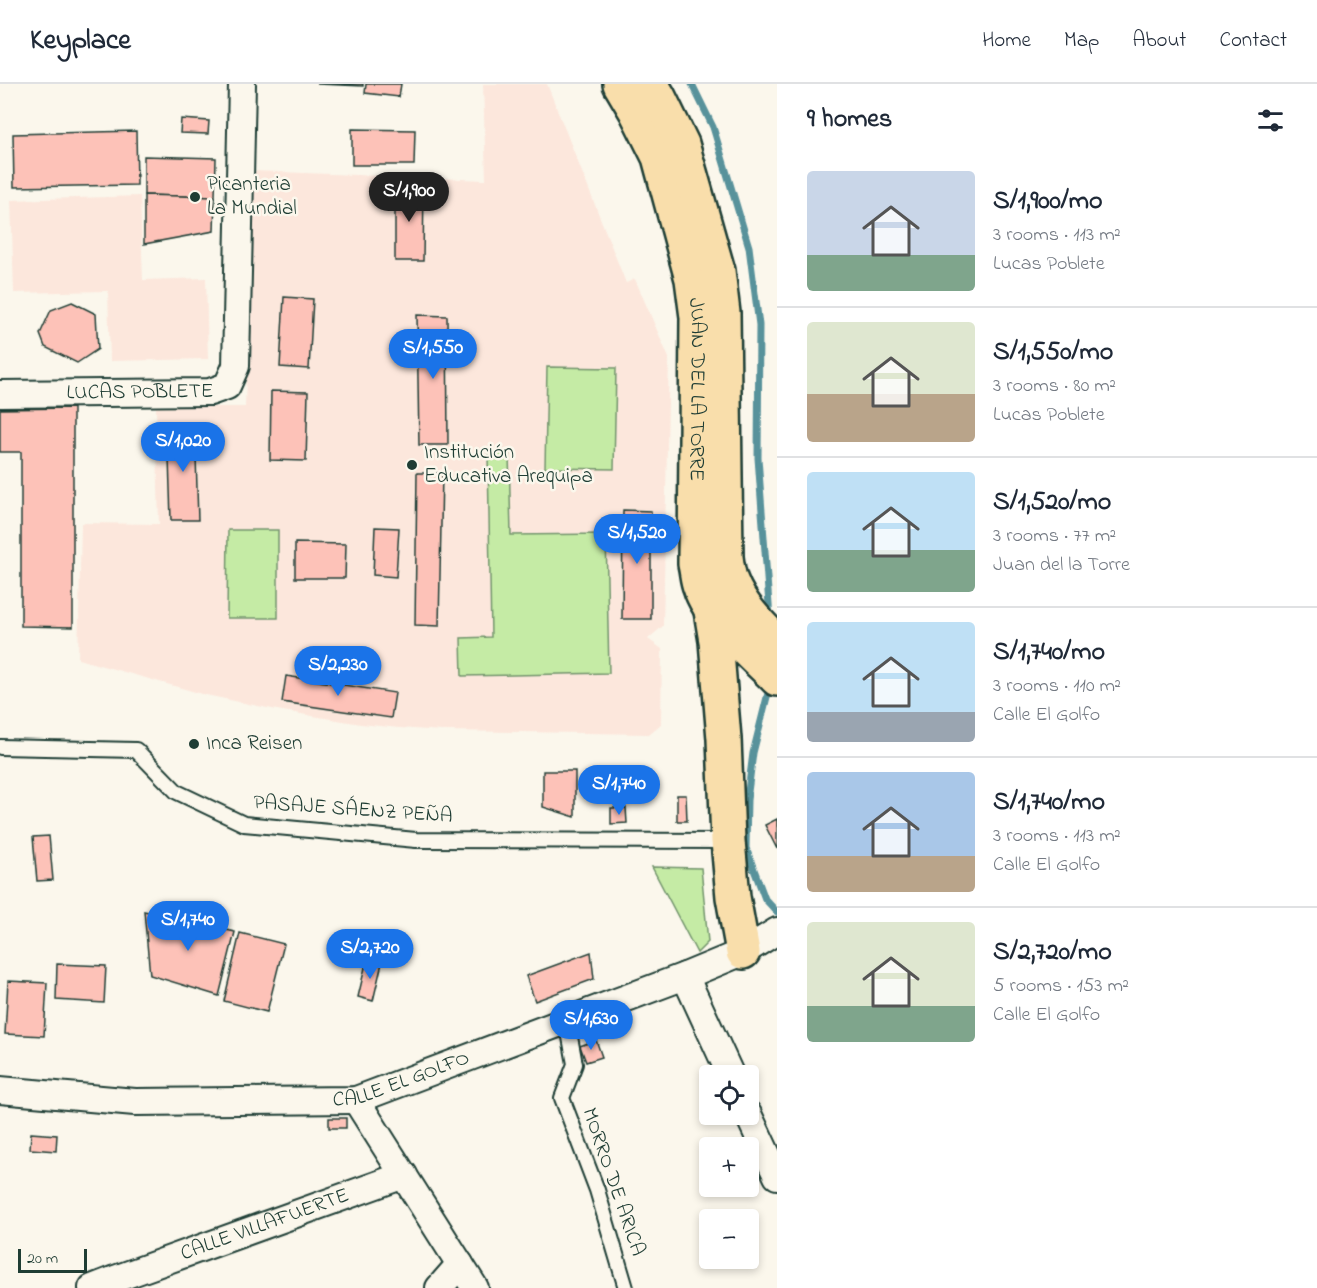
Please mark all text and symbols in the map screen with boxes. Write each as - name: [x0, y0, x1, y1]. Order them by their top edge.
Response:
- text: Keyplace: [30, 21, 131, 62]
- text: Home: [982, 26, 1031, 56]
- text: Map: [1064, 26, 1099, 56]
- text: About: [1132, 26, 1186, 56]
- text: Contact: [1219, 26, 1287, 56]
- text: 9 homes: [807, 101, 892, 139]
- icon: filters: [1254, 104, 1287, 137]
- place label: Picanteria La Mundial: [207, 170, 297, 224]
- pin: S/1,900: [354, 172, 464, 223]
- text: S/1,900: [383, 177, 435, 206]
- text: S/1,900/mo: [993, 183, 1103, 221]
- marker: Picanteria La Mundial: [188, 190, 202, 204]
- icon: home: [855, 195, 927, 267]
- text: 3 rooms · 113 m²: [993, 221, 1121, 250]
- text: Lucas Poblete: [993, 250, 1105, 279]
- street label: JUAN DEL LA TORRE: [680, 296, 712, 481]
- pin: S/1,550: [378, 329, 488, 380]
- text: S/1,550: [403, 334, 463, 363]
- text: S/1,550/mo: [993, 334, 1113, 372]
- icon: home: [855, 346, 927, 418]
- text: 3 rooms · 80 m²: [993, 372, 1116, 401]
- street label: LUCAS POBLETE: [66, 377, 214, 408]
- text: Lucas Poblete: [993, 401, 1105, 430]
- pin: S/1,020: [128, 422, 238, 473]
- text: S/1,020: [155, 427, 211, 456]
- place label: Institución Educativa Arequipa: [424, 438, 593, 492]
- marker: Institución Educativa Arequipa: [405, 458, 419, 472]
- text: S/1,520/mo: [993, 484, 1111, 522]
- icon: home: [855, 496, 927, 568]
- pin: S/1,520: [582, 514, 692, 565]
- text: S/1,520: [608, 519, 666, 548]
- text: 3 rooms · 77 m²: [993, 522, 1116, 551]
- text: Juan del la Torre: [993, 551, 1130, 580]
- text: S/1,740/mo: [993, 634, 1105, 672]
- pin: S/2,230: [283, 646, 393, 697]
- icon: home: [855, 646, 927, 718]
- text: S/2,230: [308, 651, 368, 680]
- text: 3 rooms · 110 m²: [993, 672, 1121, 701]
- text: Calle El Golfo: [993, 701, 1100, 730]
- place label: Inca Reisen: [206, 729, 302, 759]
- marker: Inca Reisen: [187, 737, 201, 751]
- pin: S/1,740: [564, 765, 674, 816]
- text: S/1,740: [592, 770, 646, 799]
- text: S/1,740/mo: [993, 784, 1105, 822]
- street label: PASAJE SÁENZ PEÑA: [252, 787, 454, 832]
- icon: home: [855, 796, 927, 868]
- text: 3 rooms · 113 m²: [993, 822, 1121, 851]
- text: Calle El Golfo: [993, 851, 1100, 880]
- pin: S/1,740: [133, 901, 243, 952]
- text: S/1,740: [161, 906, 215, 935]
- pin: S/2,720: [315, 929, 425, 980]
- text: S/2,720: [340, 934, 400, 963]
- text: S/2,720/mo: [993, 934, 1112, 972]
- icon: home: [855, 946, 927, 1018]
- text: 5 rooms · 153 m²: [993, 972, 1129, 1001]
- pin: S/1,630: [536, 1000, 646, 1051]
- text: Calle El Golfo: [993, 1001, 1100, 1030]
- text: S/1,630: [564, 1005, 618, 1034]
- street label: CALLE EL GOLFO: [332, 1044, 474, 1115]
- map controls: [699, 1065, 759, 1269]
- button: locate: [699, 1065, 759, 1125]
- street label: MORRO DE ARICA: [574, 1104, 652, 1260]
- button: +: [699, 1137, 759, 1197]
- street label: CALLE VILLAFUERTE: [176, 1181, 353, 1269]
- button: −: [699, 1209, 759, 1269]
- scale bar: [18, 1246, 87, 1274]
- text: 20 m: [27, 1247, 58, 1271]

